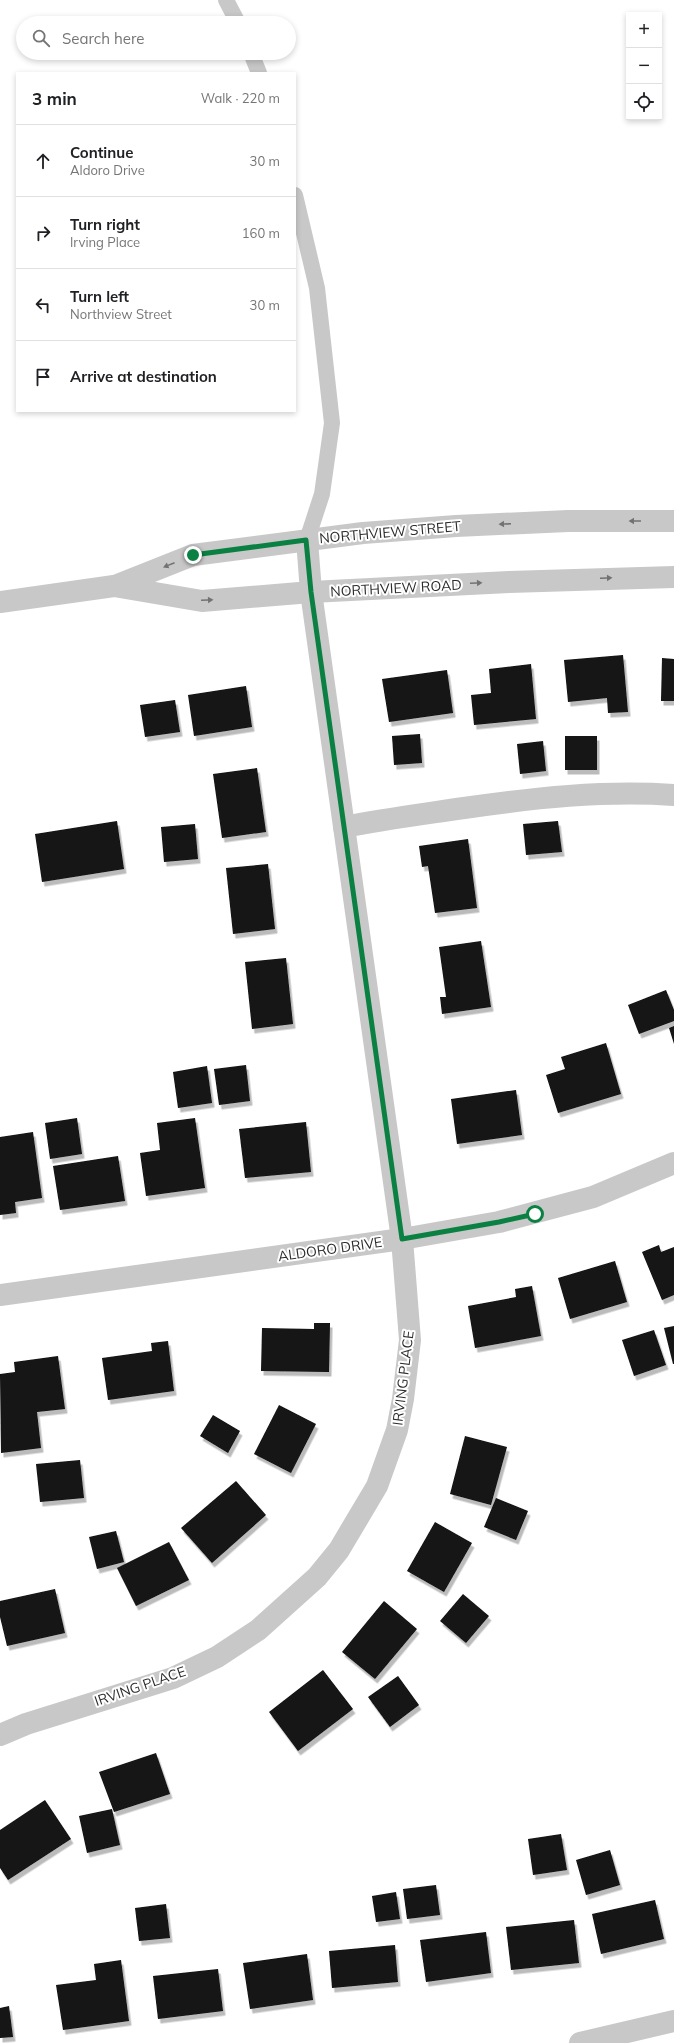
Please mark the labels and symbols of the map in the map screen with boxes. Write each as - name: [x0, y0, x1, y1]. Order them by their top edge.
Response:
- street label: NORTHVIEW STREET: [318, 517, 462, 547]
- one-way arrow: [628, 518, 641, 524]
- one-way arrow: [499, 520, 511, 527]
- route end: [184, 546, 202, 564]
- one-way arrow: [162, 562, 174, 568]
- one-way arrow: [600, 575, 612, 582]
- street label: NORTHVIEW ROAD: [330, 576, 462, 600]
- one-way arrow: [470, 580, 482, 587]
- one-way arrow: [201, 597, 214, 603]
- route start: [526, 1205, 544, 1223]
- street label: ALDORO DRIVE: [277, 1233, 383, 1265]
- street label: IRVING PLACE: [388, 1330, 418, 1426]
- street label: IRVING PLACE: [92, 1662, 188, 1710]

